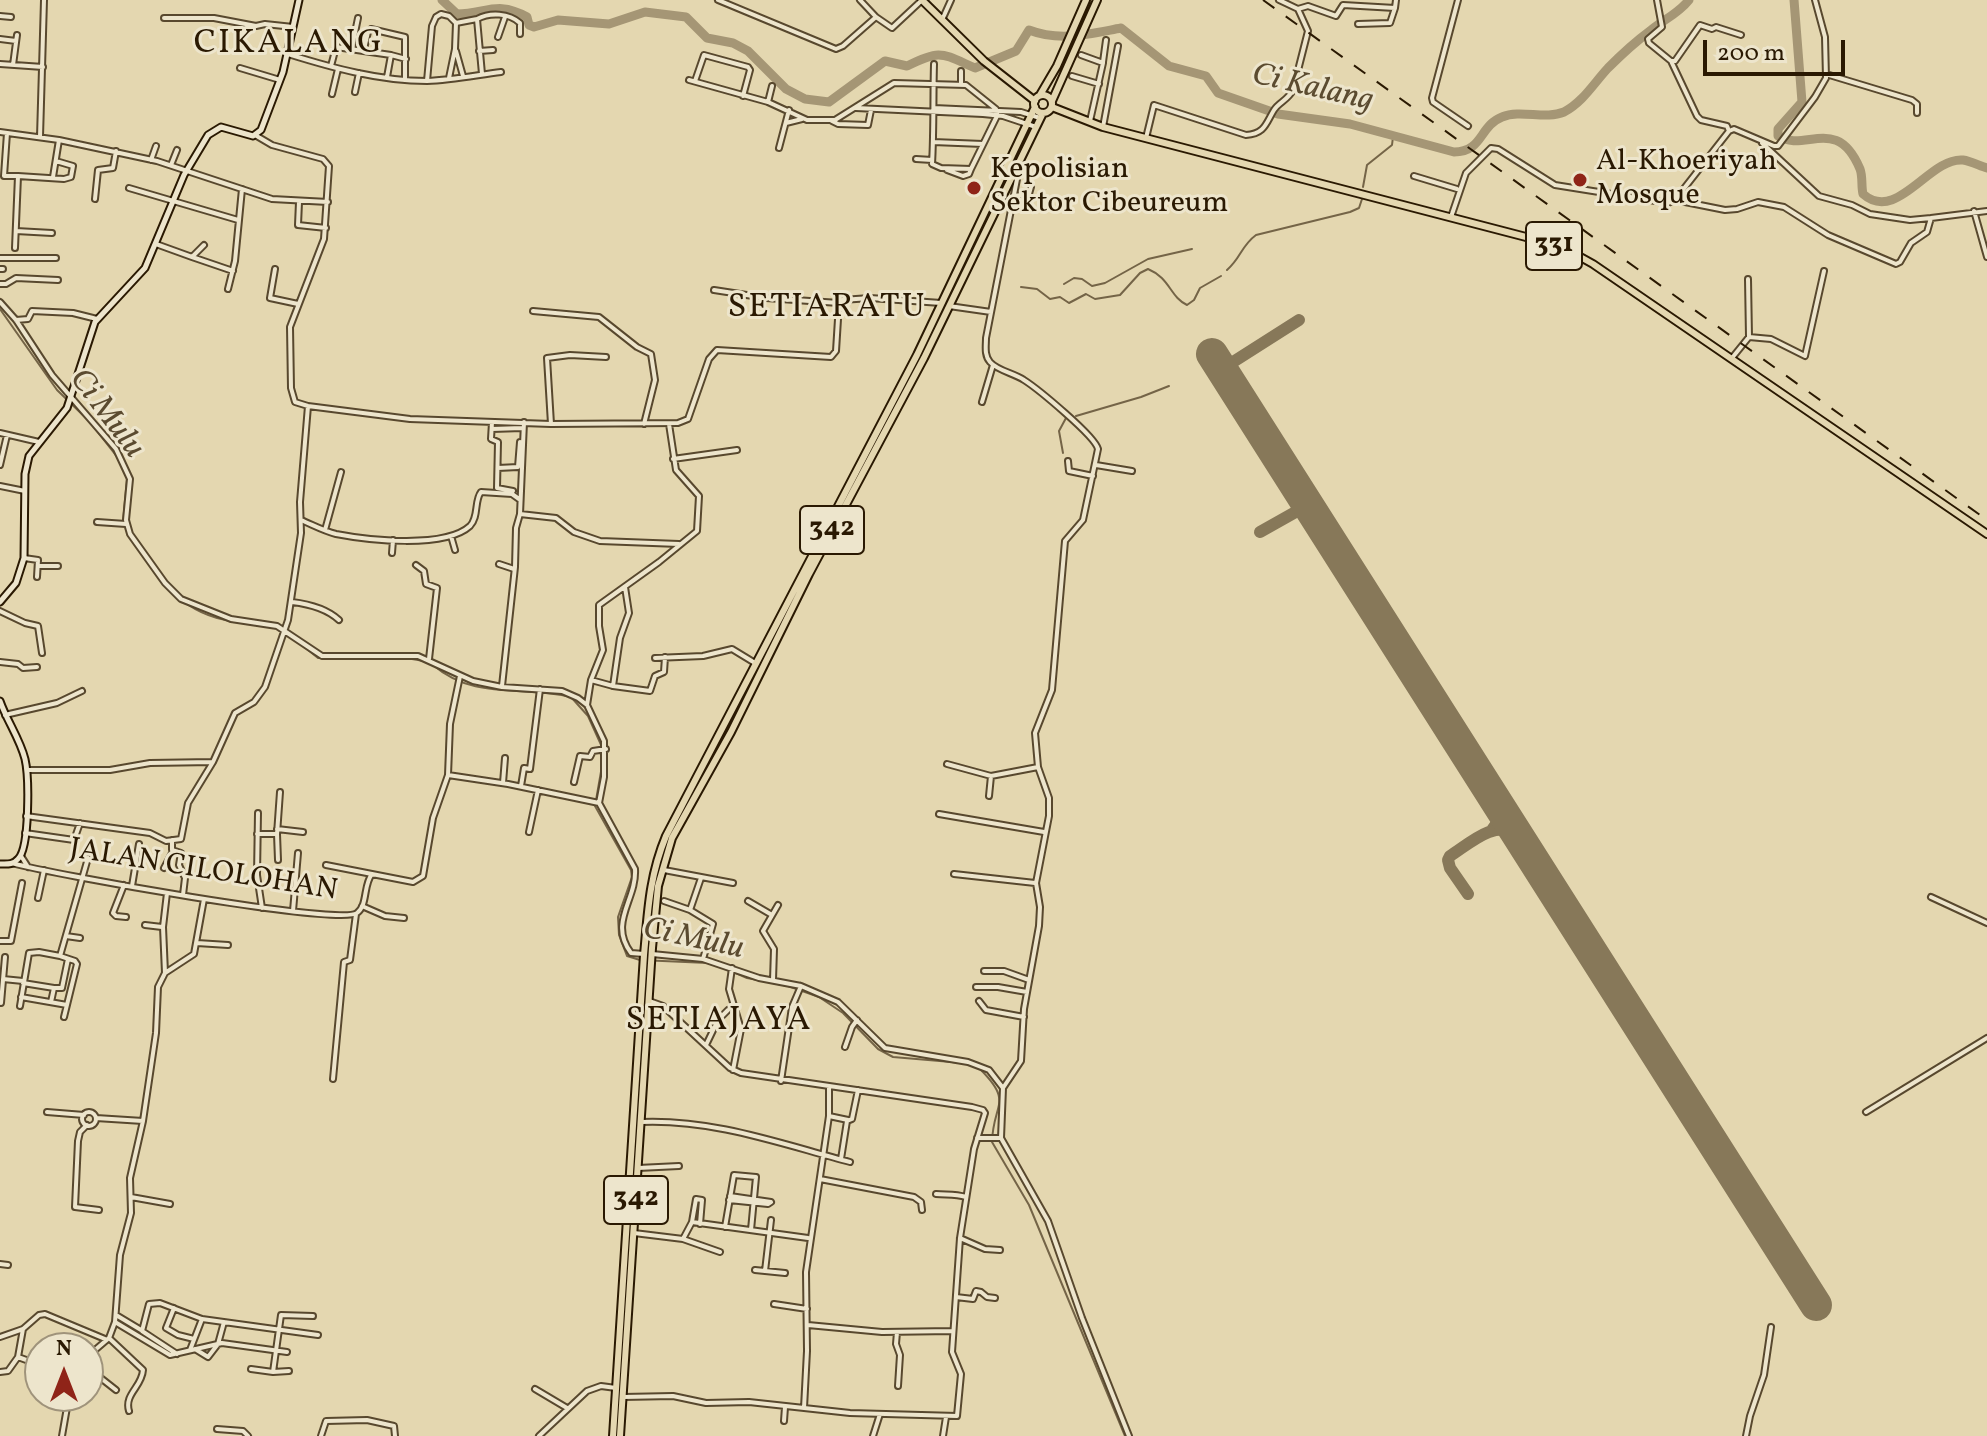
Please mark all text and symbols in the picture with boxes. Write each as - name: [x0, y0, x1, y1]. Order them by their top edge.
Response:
- scale bar: [1707, 24, 1849, 74]
- district label: CIKALANG: [194, 26, 384, 66]
- text: 200 m: [1717, 37, 1785, 71]
- water label: Ci Kalang: [1248, 57, 1376, 123]
- place label: Al-Khoeriyah Mosque: [1596, 145, 1777, 216]
- place label: Kepolisian Sektor Cibeureum: [990, 153, 1228, 224]
- marker: Al-Khoeriyah Mosque: [1571, 171, 1589, 189]
- marker: Kepolisian Sektor Cibeureum: [965, 179, 983, 197]
- road number: 331: [1526, 222, 1582, 270]
- district label: SETIARATU: [727, 290, 927, 330]
- water label: Ci Mulu: [59, 363, 151, 467]
- road number: 342: [800, 506, 864, 554]
- street label: JALAN CILOLOHAN: [66, 833, 340, 911]
- water label: Ci Mulu: [639, 912, 747, 970]
- district label: SETIAJAYA: [626, 1003, 812, 1043]
- road number: 342: [604, 1176, 668, 1224]
- north arrow: [24, 1332, 104, 1412]
- text: N: [56, 1334, 72, 1365]

